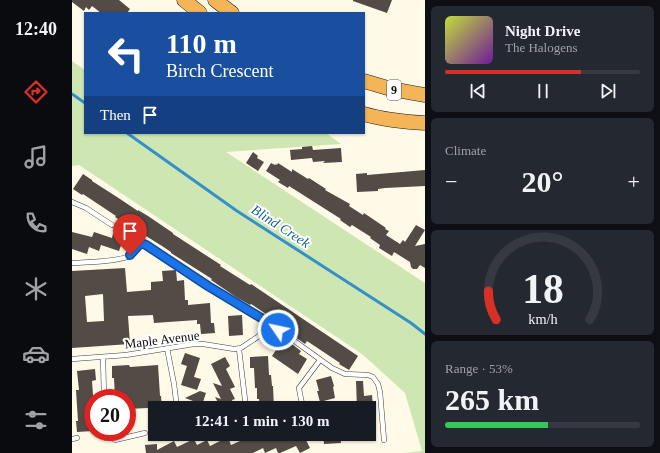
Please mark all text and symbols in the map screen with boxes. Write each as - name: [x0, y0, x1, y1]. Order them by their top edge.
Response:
- text: 12:40: [15, 19, 57, 39]
- text: Night Drive: [505, 23, 580, 39]
- icon: left: [100, 28, 152, 80]
- text: 110 m: [166, 28, 237, 59]
- text: The Halogens: [505, 40, 578, 55]
- text: Birch Crescent: [166, 61, 273, 81]
- icon: directions: [22, 78, 50, 106]
- road number: 9: [387, 80, 401, 100]
- icon: previous: [467, 80, 489, 102]
- icon: pause: [532, 80, 554, 102]
- icon: next: [597, 80, 619, 102]
- icon: arrive: [139, 104, 161, 126]
- text: Then: [100, 107, 131, 123]
- icon: music: [22, 143, 50, 171]
- text: Climate: [445, 143, 486, 158]
- text: 20°: [522, 165, 564, 198]
- text: −: [445, 169, 457, 194]
- text: +: [628, 169, 640, 194]
- water label: Blind Creek: [249, 202, 313, 251]
- icon: phone: [22, 209, 50, 237]
- pin: [113, 214, 147, 255]
- icon: arrive: [119, 220, 141, 242]
- text: 18: [522, 266, 563, 312]
- icon: climate: [22, 275, 50, 303]
- position arrow: [257, 309, 299, 351]
- text: km/h: [528, 311, 557, 327]
- street label: Maple Avenue: [124, 327, 201, 352]
- icon: car: [22, 340, 50, 368]
- text: Range · 53%: [445, 361, 513, 376]
- text: 265 km: [445, 383, 539, 416]
- speed limit sign: 20: [84, 389, 136, 441]
- icon: filters: [22, 406, 50, 434]
- text: 12:41 · 1 min · 130 m: [195, 413, 330, 429]

